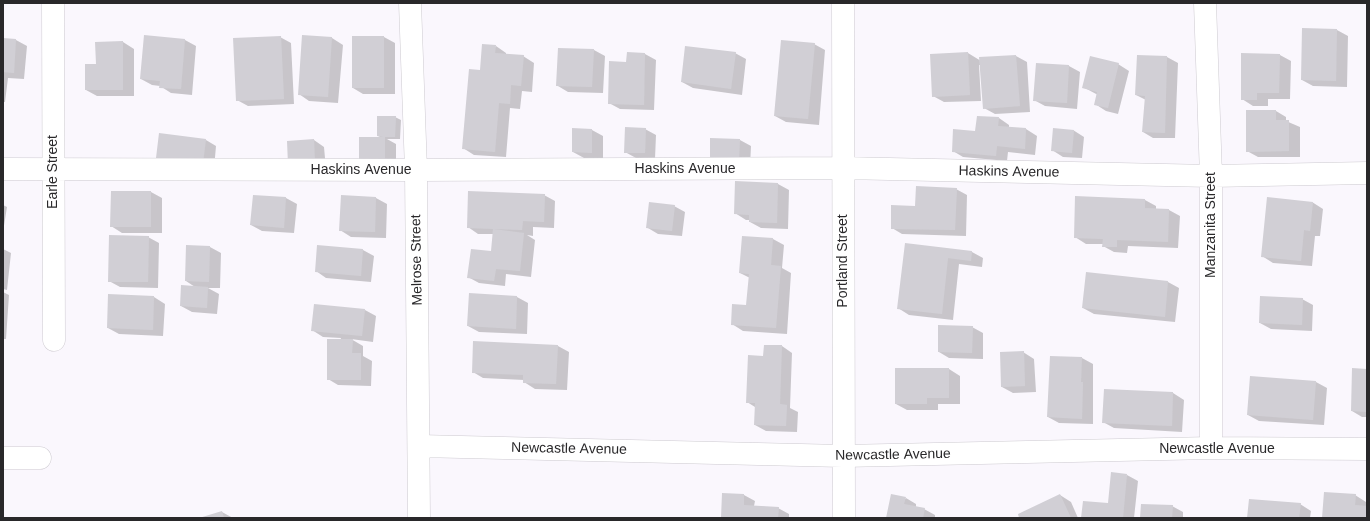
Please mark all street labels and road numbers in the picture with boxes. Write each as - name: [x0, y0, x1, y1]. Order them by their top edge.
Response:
- street label: Earle Street: [45, 135, 61, 209]
- street label: Haskins Avenue: [635, 161, 735, 177]
- street label: Haskins Avenue: [311, 162, 411, 178]
- street label: Haskins Avenue: [958, 163, 1060, 181]
- street label: Manzanita Street: [1203, 172, 1219, 278]
- street label: Melrose Street: [408, 214, 426, 306]
- street label: Portland Street: [835, 214, 851, 308]
- street label: Newcastle Avenue: [511, 440, 627, 458]
- street label: Newcastle Avenue: [1159, 441, 1275, 457]
- street label: Newcastle Avenue: [835, 446, 951, 464]

